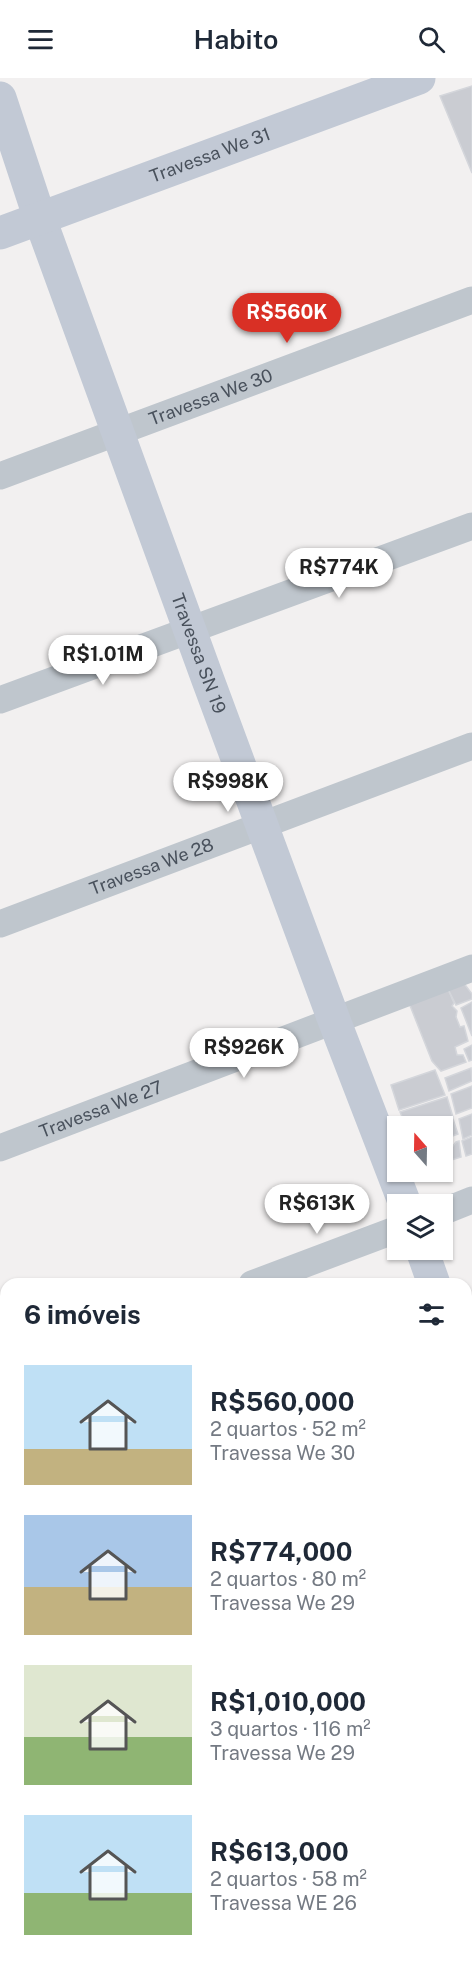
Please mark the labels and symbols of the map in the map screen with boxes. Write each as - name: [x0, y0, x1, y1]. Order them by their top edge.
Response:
- street label: Travessa We 31: [147, 123, 273, 187]
- pin: R$560K: [238, 293, 336, 344]
- street label: Travessa We 30: [146, 364, 276, 430]
- pin: R$774K: [290, 548, 388, 599]
- street label: Travessa SN 19: [167, 590, 231, 716]
- pin: R$1.01M: [48, 635, 158, 686]
- pin: R$998K: [179, 762, 277, 813]
- street label: Travessa We 28: [86, 833, 216, 899]
- pin: R$926K: [195, 1028, 293, 1079]
- street label: Travessa We 27: [36, 1076, 165, 1142]
- north arrow: [387, 1116, 453, 1182]
- pin: R$613K: [268, 1184, 366, 1235]

